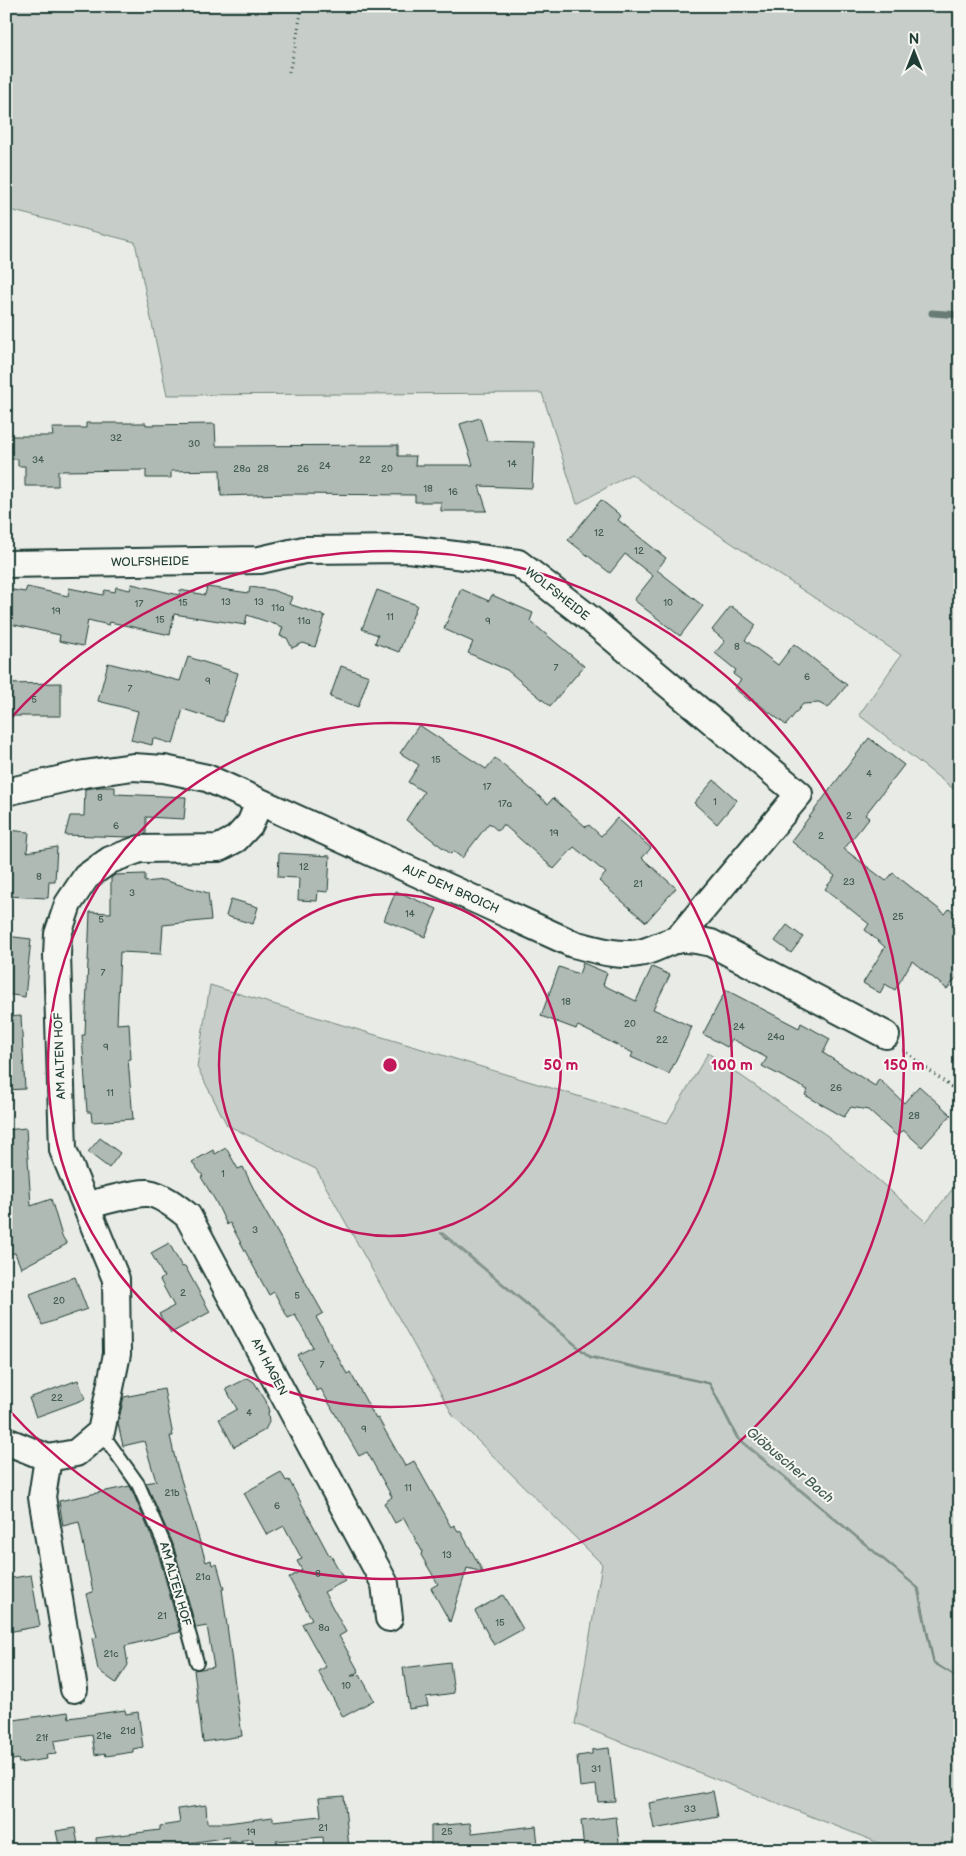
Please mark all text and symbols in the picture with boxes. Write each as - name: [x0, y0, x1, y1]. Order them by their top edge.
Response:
- north arrow: [888, 28, 938, 78]
- text: N: [909, 31, 919, 48]
- house number: 32: [110, 432, 122, 444]
- house number: 30: [188, 438, 200, 450]
- house number: 34: [32, 454, 44, 466]
- house number: 22: [359, 454, 371, 466]
- house number: 14: [507, 458, 517, 470]
- house number: 24: [319, 460, 331, 472]
- house number: 28a: [233, 463, 251, 475]
- house number: 28: [257, 463, 269, 475]
- house number: 26: [297, 463, 309, 475]
- house number: 20: [381, 463, 393, 475]
- house number: 18: [423, 483, 433, 495]
- house number: 16: [448, 486, 458, 498]
- house number: 12: [594, 527, 604, 539]
- house number: 12: [634, 545, 644, 557]
- street label: WOLFSHEIDE: [111, 554, 189, 570]
- street label: WOLFSHEIDE: [522, 564, 592, 624]
- house number: 13: [221, 596, 231, 608]
- house number: 13: [254, 596, 264, 608]
- house number: 15: [178, 597, 188, 609]
- house number: 10: [663, 597, 673, 609]
- house number: 17: [135, 598, 143, 610]
- house number: 11a: [271, 602, 285, 614]
- house number: 19: [51, 605, 61, 617]
- house number: 11: [386, 611, 394, 623]
- house number: 15: [155, 614, 165, 626]
- house number: 11a: [297, 615, 311, 627]
- house number: 9: [485, 615, 491, 627]
- house number: 8: [734, 641, 740, 653]
- house number: 7: [554, 662, 559, 674]
- house number: 6: [804, 671, 810, 683]
- house number: 9: [205, 675, 211, 687]
- house number: 7: [128, 683, 133, 695]
- house number: 5: [31, 694, 37, 706]
- house number: 15: [431, 754, 441, 766]
- house number: 4: [866, 768, 872, 780]
- house number: 17: [483, 781, 491, 793]
- house number: 8: [97, 792, 103, 804]
- house number: 1: [713, 796, 717, 808]
- house number: 17a: [498, 798, 513, 810]
- house number: 2: [846, 810, 852, 822]
- house number: 6: [113, 820, 119, 832]
- house number: 19: [549, 827, 559, 839]
- house number: 2: [818, 830, 824, 842]
- house number: 12: [299, 861, 309, 873]
- street label: AUF DEM BROICH: [401, 861, 501, 917]
- house number: 8: [36, 871, 42, 883]
- house number: 23: [843, 876, 855, 888]
- house number: 21: [633, 878, 643, 890]
- house number: 3: [129, 887, 135, 899]
- house number: 14: [405, 908, 415, 920]
- house number: 25: [892, 911, 904, 923]
- house number: 5: [98, 914, 104, 926]
- house number: 7: [101, 967, 106, 979]
- house number: 18: [561, 996, 571, 1008]
- street label: AM ALTEN HOF: [51, 1012, 69, 1100]
- house number: 20: [624, 1018, 636, 1030]
- house number: 24: [733, 1021, 745, 1033]
- house number: 24a: [767, 1031, 785, 1043]
- house number: 22: [656, 1034, 668, 1046]
- house number: 9: [103, 1041, 109, 1053]
- centre of rings: [381, 1056, 399, 1074]
- text: 50 m: [544, 1056, 579, 1075]
- text: 100 m: [711, 1056, 753, 1075]
- text: 150 m: [883, 1056, 925, 1075]
- house number: 26: [830, 1082, 842, 1094]
- house number: 11: [106, 1087, 114, 1099]
- house number: 28: [908, 1110, 920, 1122]
- house number: 1: [221, 1168, 225, 1180]
- house number: 3: [252, 1224, 258, 1236]
- house number: 2: [180, 1287, 186, 1299]
- house number: 5: [294, 1290, 300, 1302]
- house number: 20: [53, 1295, 65, 1307]
- street label: AM HAGEN: [248, 1336, 290, 1398]
- house number: 7: [320, 1359, 325, 1371]
- house number: 22: [51, 1392, 63, 1404]
- house number: 4: [246, 1407, 252, 1419]
- house number: 9: [361, 1423, 367, 1435]
- water label: Glöbuscher Bach: [743, 1423, 837, 1507]
- house number: 11: [404, 1482, 412, 1494]
- house number: 21b: [164, 1487, 180, 1499]
- house number: 6: [274, 1500, 280, 1512]
- street label: AM ALTEN HOF: [156, 1540, 194, 1629]
- house number: 13: [442, 1549, 452, 1561]
- house number: 8: [315, 1568, 321, 1580]
- house number: 21a: [195, 1571, 211, 1583]
- house number: 21: [157, 1610, 167, 1622]
- house number: 15: [495, 1617, 505, 1629]
- house number: 8a: [318, 1622, 330, 1634]
- house number: 21c: [104, 1648, 118, 1660]
- house number: 10: [341, 1680, 351, 1692]
- house number: 21d: [120, 1725, 136, 1737]
- house number: 21e: [96, 1730, 112, 1742]
- house number: 21f: [36, 1732, 48, 1744]
- house number: 31: [591, 1763, 601, 1775]
- house number: 33: [684, 1803, 696, 1815]
- house number: 21: [318, 1822, 328, 1834]
- house number: 19: [246, 1826, 256, 1838]
- house number: 25: [441, 1826, 453, 1838]

